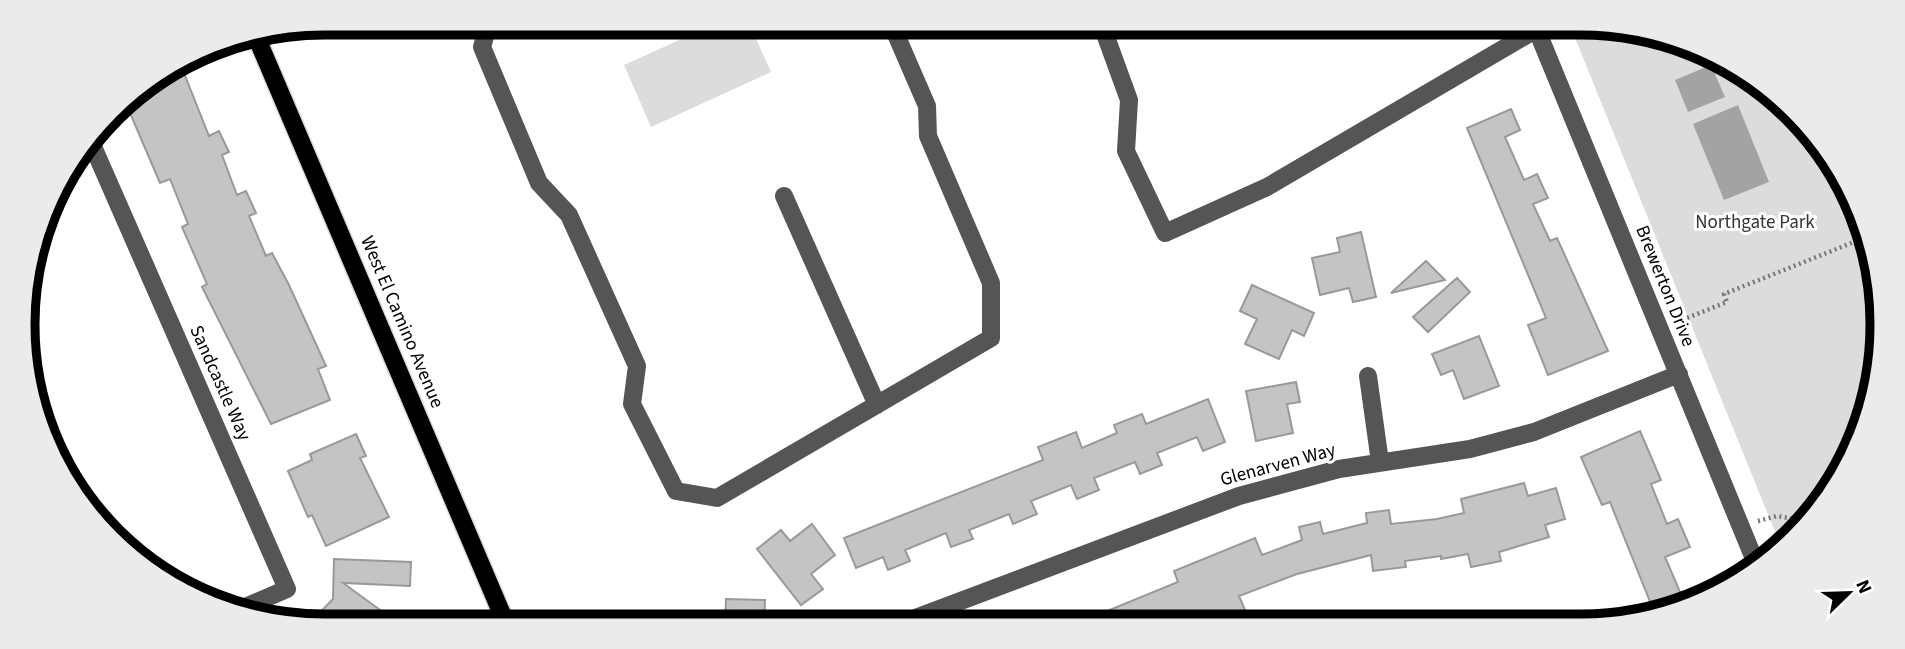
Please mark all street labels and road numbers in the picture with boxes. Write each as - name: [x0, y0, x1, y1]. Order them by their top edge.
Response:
- street label: Brewerton Drive: [1628, 221, 1702, 351]
- street label: West El Camino Avenue: [353, 232, 451, 412]
- street label: Sandcastle Way: [182, 321, 258, 445]
- street label: Glenarven Way: [1217, 437, 1339, 493]

